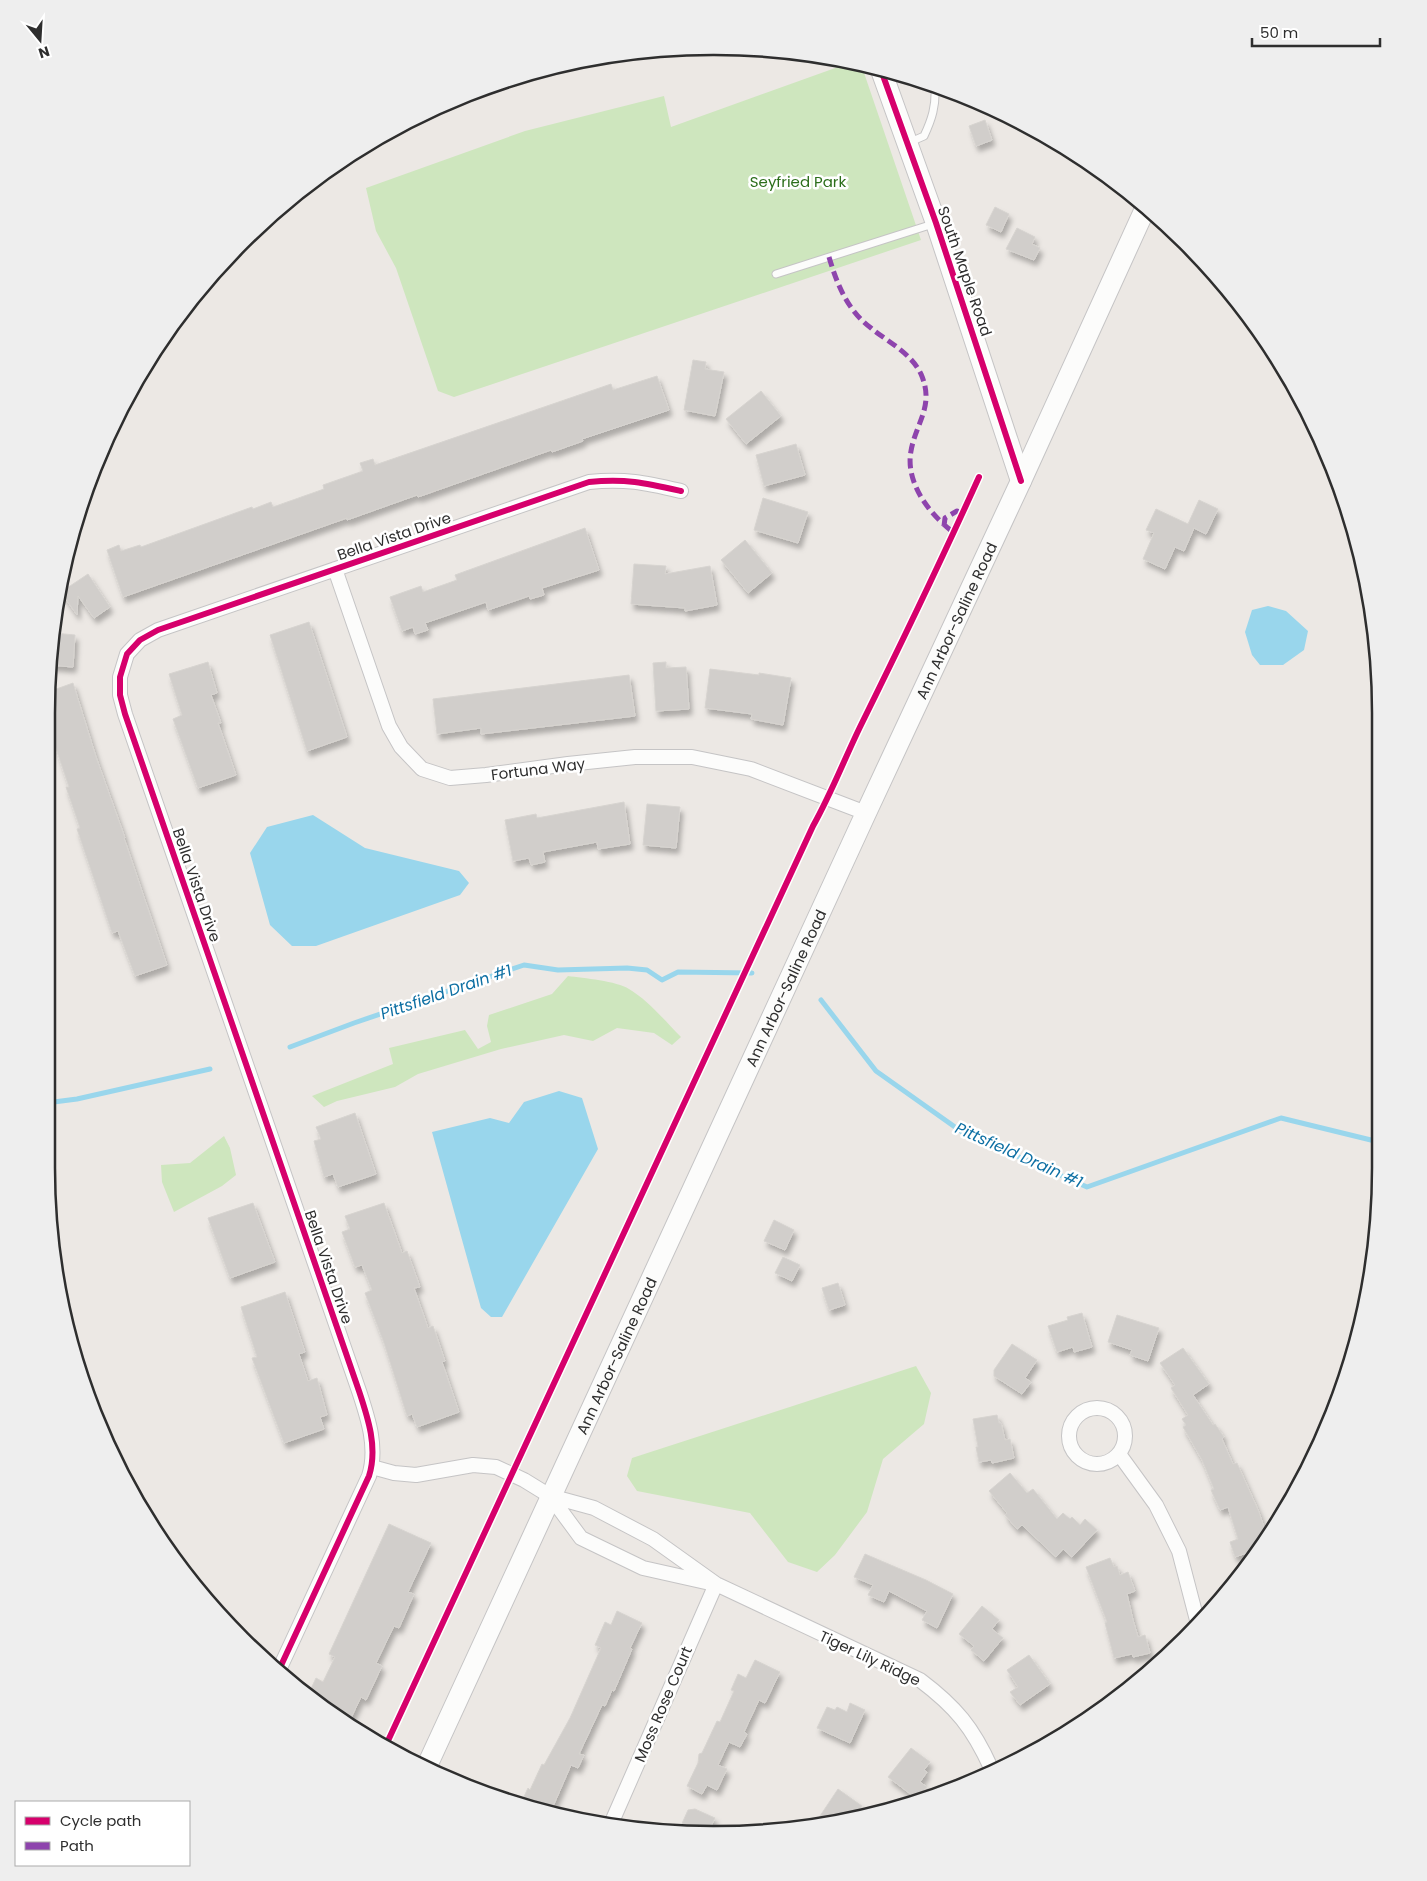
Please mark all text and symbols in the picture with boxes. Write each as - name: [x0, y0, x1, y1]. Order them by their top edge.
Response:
- north arrow: [15, 15, 65, 65]
- scale bar: [1252, 15, 1380, 47]
- text: 50 m: [1260, 22, 1298, 43]
- text: N: [36, 41, 52, 64]
- park label: Seyfried Park: [750, 171, 846, 192]
- street label: South Maple Road: [933, 203, 997, 339]
- street label: Bella Vista Drive: [334, 507, 454, 565]
- street label: Ann Arbor-Saline Road: [910, 539, 1002, 702]
- street label: Fortuna Way: [490, 753, 587, 785]
- street label: Bella Vista Drive: [168, 825, 226, 945]
- street label: Ann Arbor-Saline Road: [740, 906, 831, 1070]
- water label: Pittsfield Drain #1: [377, 959, 515, 1025]
- water label: Pittsfield Drain #1: [952, 1117, 1086, 1193]
- street label: Bella Vista Drive: [300, 1207, 358, 1327]
- street label: Ann Arbor-Saline Road: [571, 1274, 661, 1438]
- street label: Tiger Lily Ridge: [816, 1625, 924, 1691]
- street label: Moss Rose Court: [629, 1643, 697, 1765]
- legend: [15, 1801, 190, 1866]
- text: Cycle path: [60, 1810, 141, 1831]
- text: Path: [60, 1835, 94, 1856]

